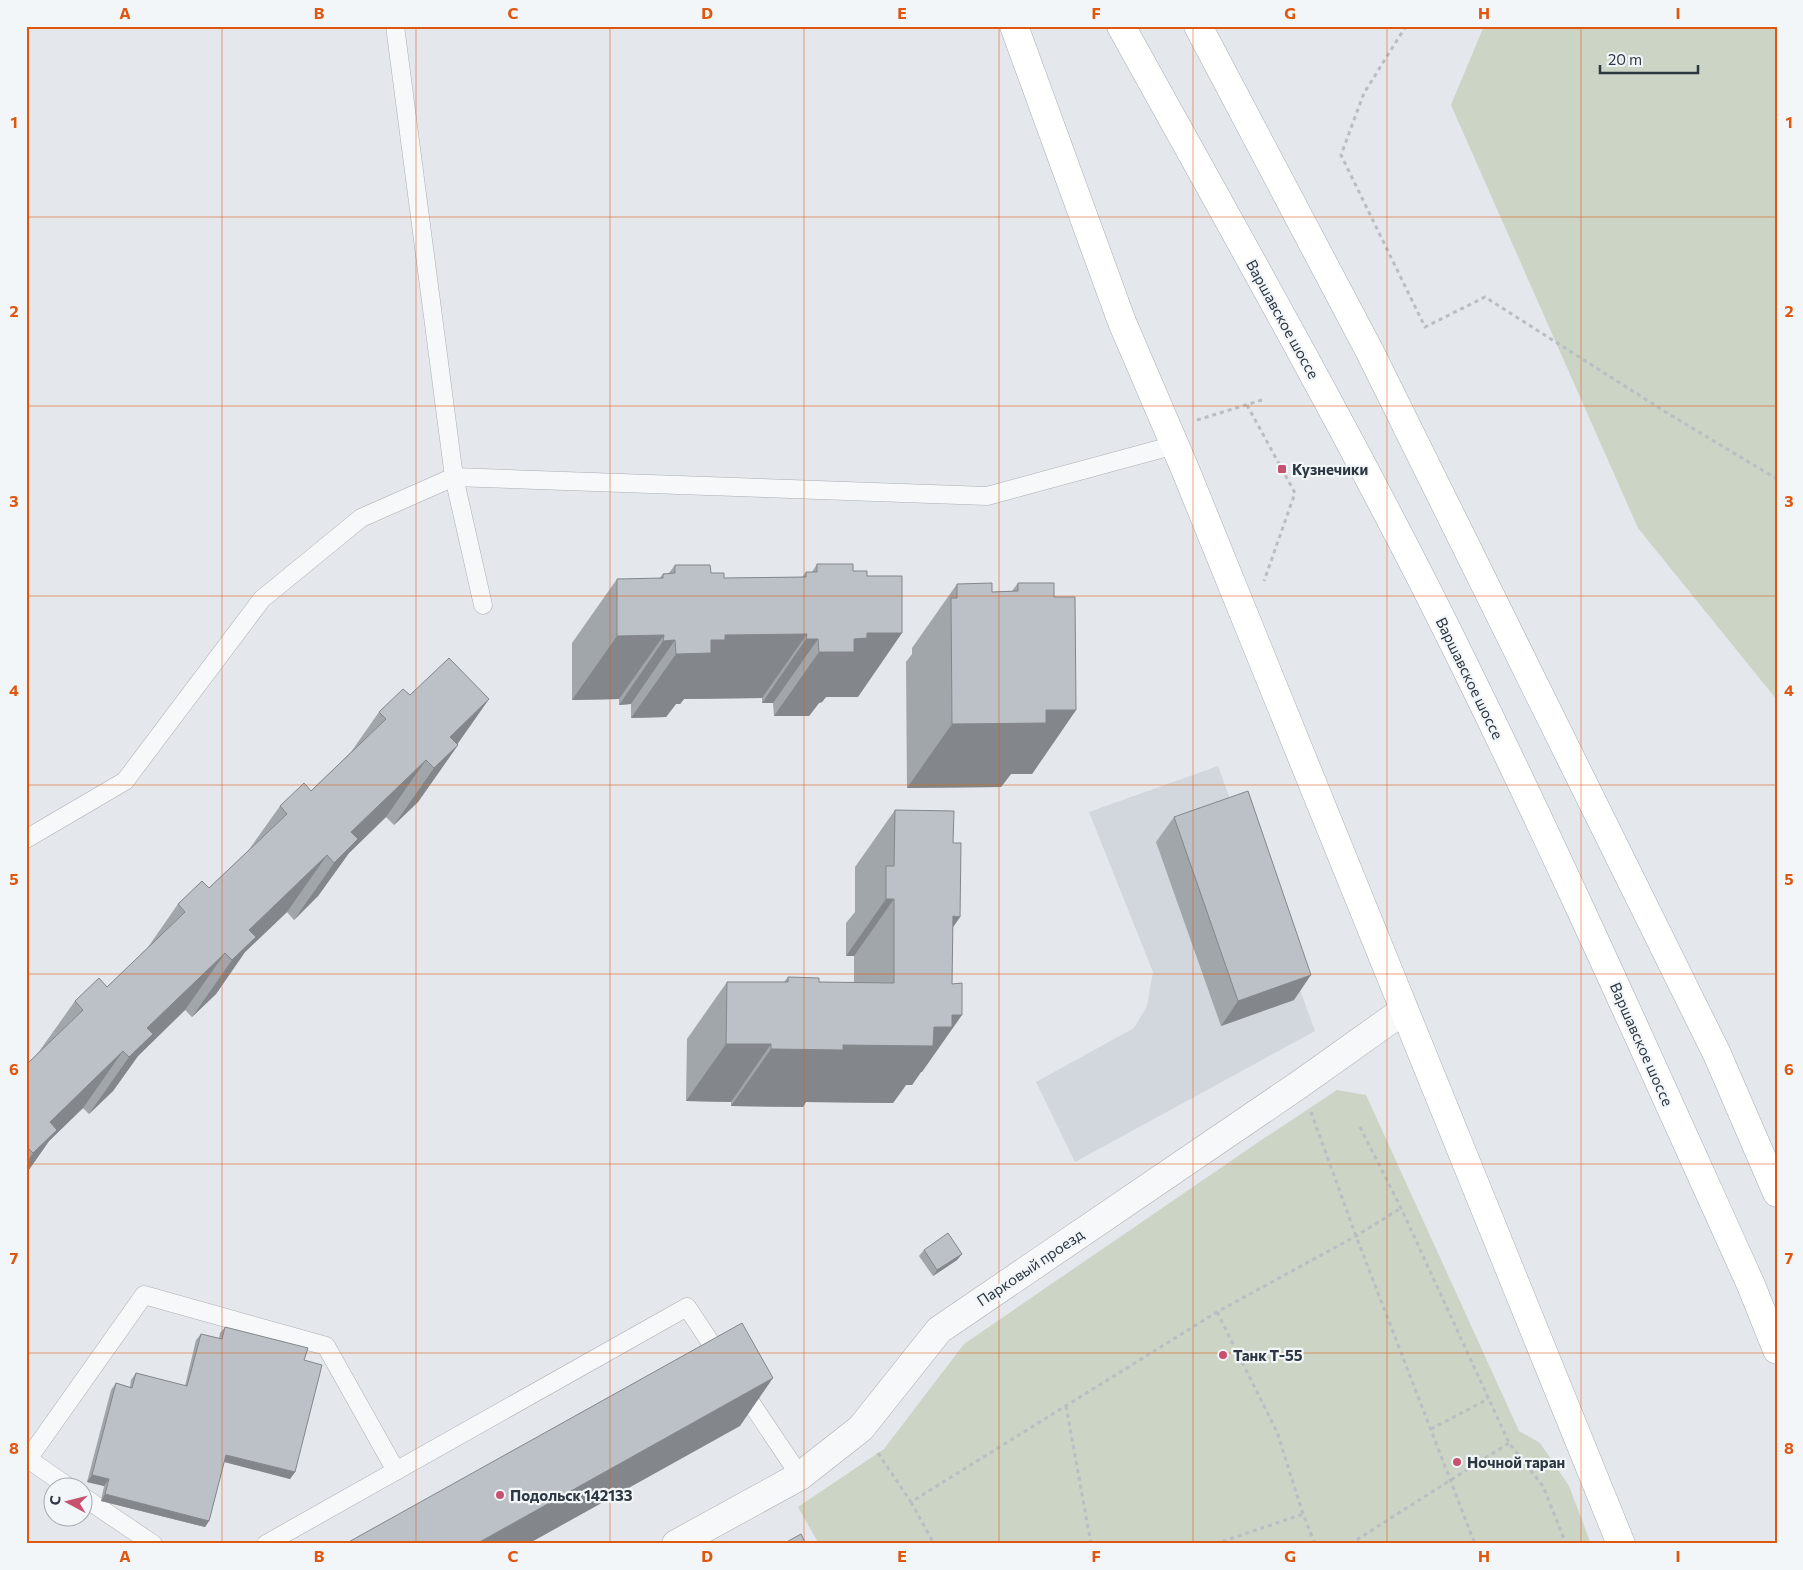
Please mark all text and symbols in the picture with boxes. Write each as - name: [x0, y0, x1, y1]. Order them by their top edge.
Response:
- text: A: [119, 3, 131, 22]
- text: B: [314, 3, 325, 22]
- text: C: [508, 3, 519, 22]
- text: D: [701, 3, 713, 22]
- text: E: [897, 3, 907, 22]
- text: F: [1091, 3, 1101, 22]
- text: G: [1284, 3, 1296, 22]
- text: H: [1478, 3, 1490, 22]
- text: I: [1675, 3, 1681, 22]
- scale bar: [1600, 42, 1698, 74]
- text: 20 m: [1608, 50, 1642, 68]
- text: 1: [10, 112, 18, 131]
- text: 1: [1785, 112, 1793, 131]
- street label: Варшавское шоссе: [1243, 256, 1323, 382]
- text: 2: [9, 301, 19, 320]
- text: 2: [1784, 301, 1794, 320]
- place label: Кузнечики: [1292, 460, 1368, 478]
- marker: Кузнечики: [1276, 463, 1288, 475]
- text: 3: [9, 491, 19, 510]
- text: 3: [1784, 491, 1794, 510]
- street label: Варшавское шоссе: [1433, 614, 1507, 742]
- text: 4: [9, 680, 19, 699]
- text: 4: [1784, 680, 1794, 699]
- text: 5: [9, 869, 19, 888]
- text: 5: [1784, 869, 1794, 888]
- street label: Варшавское шоссе: [1607, 979, 1677, 1109]
- text: 6: [9, 1059, 19, 1078]
- text: 6: [1784, 1059, 1794, 1078]
- street label: Парковый проезд: [973, 1224, 1087, 1309]
- text: 7: [10, 1248, 19, 1267]
- text: 7: [1785, 1248, 1794, 1267]
- place label: Танк Т-55: [1233, 1346, 1303, 1364]
- marker: Танк Т-55: [1217, 1349, 1229, 1361]
- text: 8: [9, 1438, 19, 1457]
- text: 8: [1784, 1438, 1794, 1457]
- place label: Ночной таран: [1467, 1453, 1565, 1471]
- marker: Ночной таран: [1451, 1456, 1463, 1468]
- north arrow: [42, 1478, 92, 1528]
- place label: Подольск 142133: [510, 1486, 633, 1504]
- marker: Подольск 142133: [494, 1489, 506, 1501]
- text: С: [46, 1495, 64, 1506]
- text: A: [119, 1546, 131, 1565]
- text: B: [314, 1546, 325, 1565]
- text: C: [508, 1546, 519, 1565]
- text: D: [701, 1546, 713, 1565]
- text: E: [897, 1546, 907, 1565]
- text: F: [1091, 1546, 1101, 1565]
- text: G: [1284, 1546, 1296, 1565]
- text: H: [1478, 1546, 1490, 1565]
- text: I: [1675, 1546, 1681, 1565]

